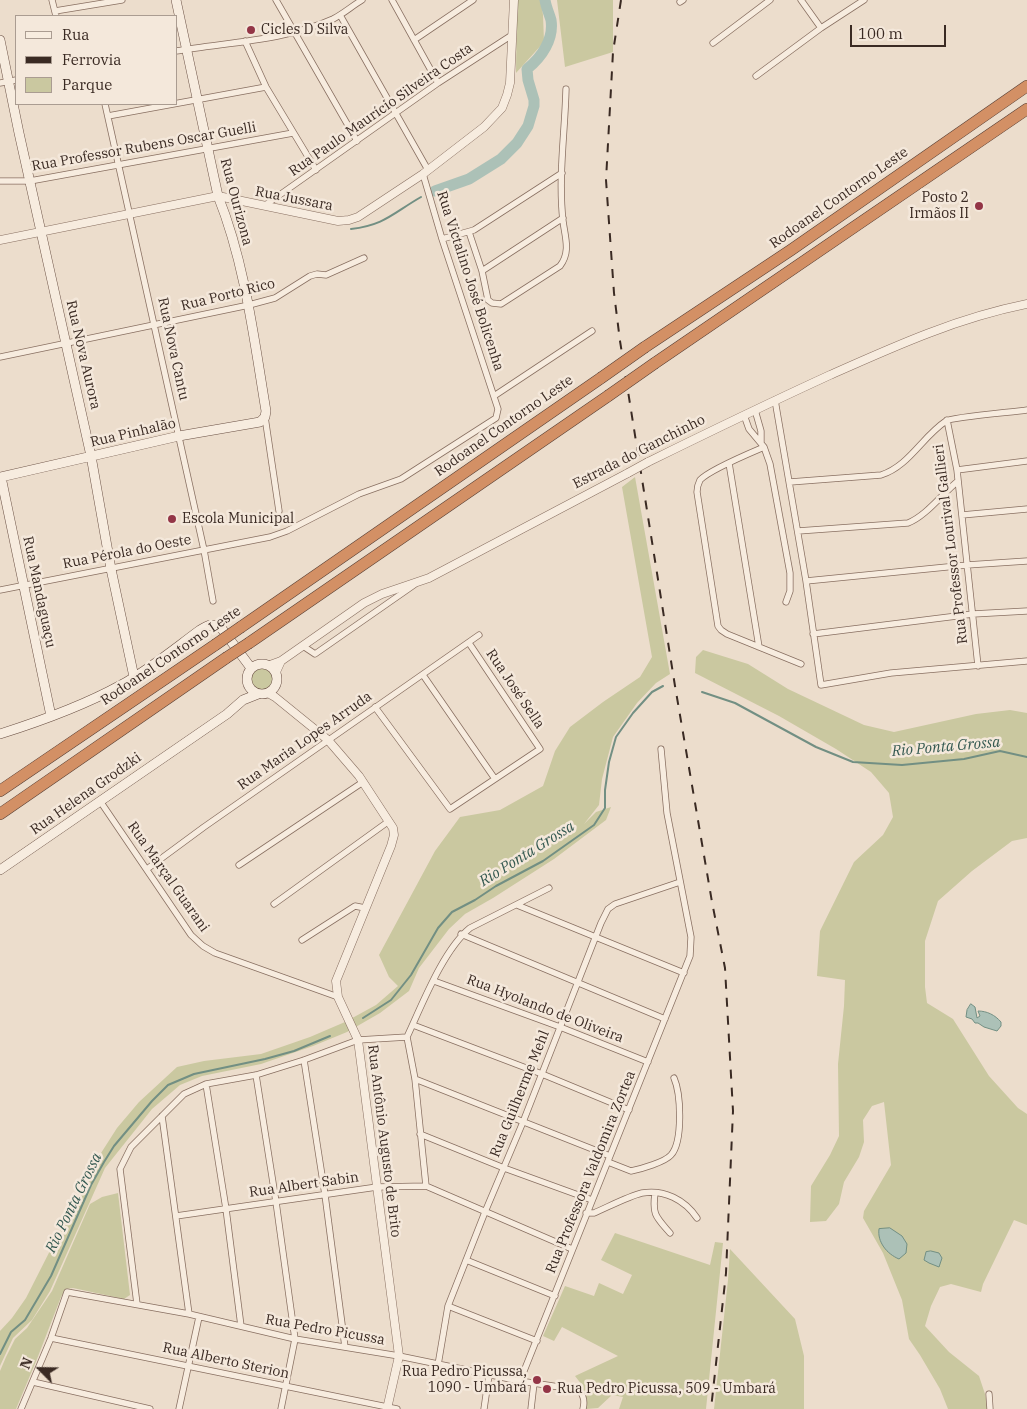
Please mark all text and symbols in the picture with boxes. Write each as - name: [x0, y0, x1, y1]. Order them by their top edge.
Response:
- legend: [15, 15, 178, 105]
- scale bar: [852, 15, 948, 47]
- place label: Cicles D Silva: [261, 22, 348, 38]
- marker: Cicles D Silva: [245, 24, 257, 36]
- text: 100 m: [858, 24, 903, 43]
- text: Rua: [62, 25, 89, 44]
- street label: Rua Paulo Maurício Silveira Costa: [286, 40, 476, 180]
- text: Ferrovia: [62, 50, 121, 69]
- text: Parque: [62, 75, 112, 94]
- street label: Rua Professor Rubens Oscar Guelli: [30, 119, 258, 175]
- street label: Rodoanel Contorno Leste: [767, 144, 911, 252]
- street label: Rua Ourizona: [216, 157, 256, 247]
- street label: Rua Jussara: [254, 183, 334, 215]
- street label: Rua Victalino José Bolicenha: [433, 189, 507, 373]
- place label: Posto 2 Irmãos II: [909, 190, 969, 222]
- marker: Posto 2 Irmãos II: [973, 200, 985, 212]
- street label: Rua Porto Rico: [179, 275, 277, 315]
- street label: Rua Nova Cantu: [154, 296, 192, 402]
- street label: Rua Nova Aurora: [62, 299, 104, 411]
- street label: Rodoanel Contorno Leste: [432, 372, 576, 480]
- street label: Estrada do Ganchinho: [570, 411, 708, 493]
- street label: Rua Pinhalão: [89, 415, 177, 451]
- street label: Rua Professor Lourival Gallieri: [930, 443, 972, 645]
- place label: Escola Municipal: [182, 511, 294, 527]
- marker: Escola Municipal: [166, 513, 178, 525]
- street label: Rua Pérola do Oeste: [61, 531, 193, 573]
- street label: Rua Mandaguaçu: [19, 535, 59, 649]
- street label: Rodoanel Contorno Leste: [98, 603, 244, 709]
- street label: Rua José Sella: [482, 646, 548, 732]
- street label: Rua Maria Lopes Arruda: [235, 688, 375, 794]
- water label: Rio Ponta Grossa: [891, 733, 1001, 761]
- street label: Rua Helena Grodzki: [27, 749, 145, 839]
- water label: Rio Ponta Grossa: [476, 818, 578, 890]
- street label: Rua Marçal Guarani: [124, 819, 212, 935]
- street label: Rua Hyolando de Oliveira: [464, 971, 626, 1047]
- street label: Rua Guilherme Mehl: [487, 1028, 553, 1160]
- street label: Rua Antônio Augusto de Brito: [364, 1044, 404, 1238]
- street label: Rua Professora Valdomira Zortea: [543, 1068, 639, 1276]
- water label: Rio Ponta Grossa: [42, 1150, 106, 1256]
- street label: Rua Albert Sabin: [248, 1169, 360, 1201]
- street label: Rua Pedro Picussa: [264, 1311, 386, 1349]
- street label: Rua Alberto Sterion: [161, 1339, 291, 1383]
- north arrow: [15, 1344, 65, 1394]
- text: N: [16, 1355, 37, 1372]
- place label: Rua Pedro Picussa, 1090 - Umbará: [402, 1364, 527, 1396]
- marker: Rua Pedro Picussa, 1090 - Umbará: [531, 1374, 543, 1386]
- place label: Rua Pedro Picussa, 509 - Umbará: [557, 1381, 776, 1397]
- marker: Rua Pedro Picussa, 509 - Umbará: [541, 1383, 553, 1395]

